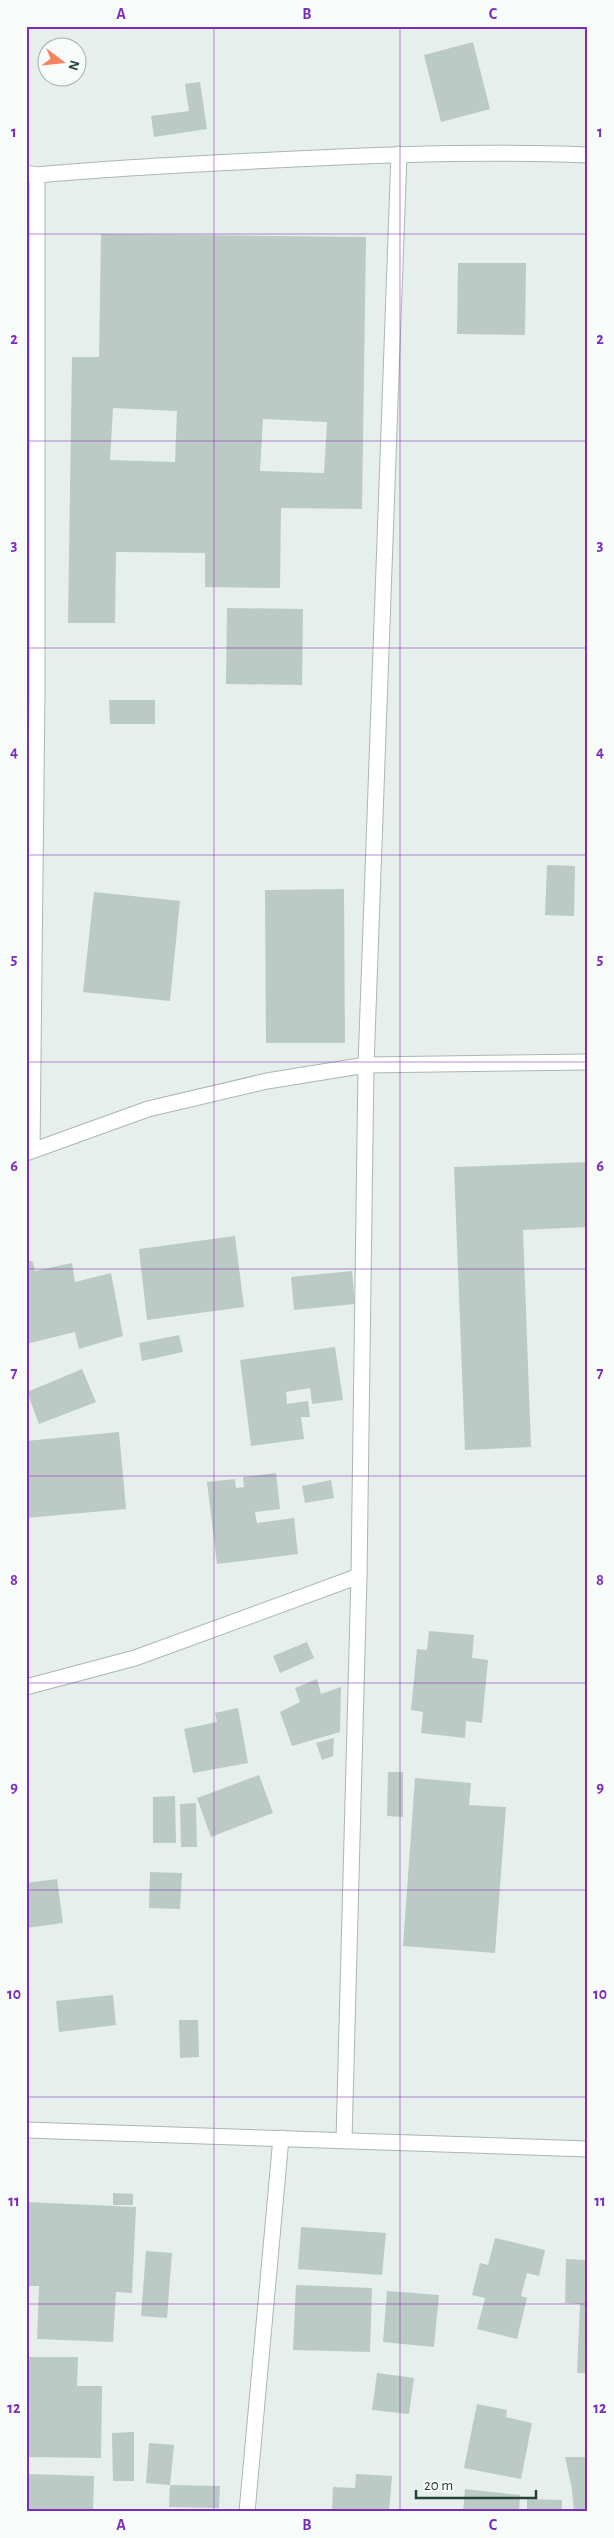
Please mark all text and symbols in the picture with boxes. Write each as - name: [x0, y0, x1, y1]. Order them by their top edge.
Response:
- text: A: [116, 6, 126, 22]
- text: B: [302, 6, 312, 22]
- text: C: [489, 6, 498, 22]
- north arrow: [38, 38, 88, 88]
- text: N: [65, 59, 82, 72]
- text: 1: [11, 124, 17, 140]
- text: 1: [597, 124, 603, 140]
- text: 2: [10, 331, 18, 347]
- text: 2: [596, 331, 604, 347]
- text: 3: [11, 537, 18, 553]
- text: 3: [597, 537, 604, 553]
- text: 4: [10, 744, 18, 760]
- text: 4: [596, 744, 604, 760]
- text: 5: [11, 951, 18, 967]
- text: 5: [597, 951, 604, 967]
- text: 6: [10, 1158, 18, 1174]
- text: 6: [596, 1158, 604, 1174]
- text: 7: [11, 1365, 18, 1381]
- text: 7: [597, 1365, 604, 1381]
- text: 8: [10, 1572, 18, 1588]
- text: 8: [596, 1572, 604, 1588]
- text: 9: [10, 1779, 18, 1795]
- text: 9: [596, 1779, 604, 1795]
- text: 10: [7, 1986, 21, 2002]
- text: 10: [593, 1986, 607, 2002]
- text: 11: [8, 2193, 20, 2209]
- text: 11: [594, 2193, 606, 2209]
- text: 12: [7, 2400, 21, 2416]
- text: 12: [593, 2400, 607, 2416]
- scale bar: [416, 2468, 536, 2500]
- text: 20 m: [424, 2478, 453, 2493]
- text: A: [116, 2517, 126, 2533]
- text: B: [302, 2517, 312, 2533]
- text: C: [489, 2517, 498, 2533]

